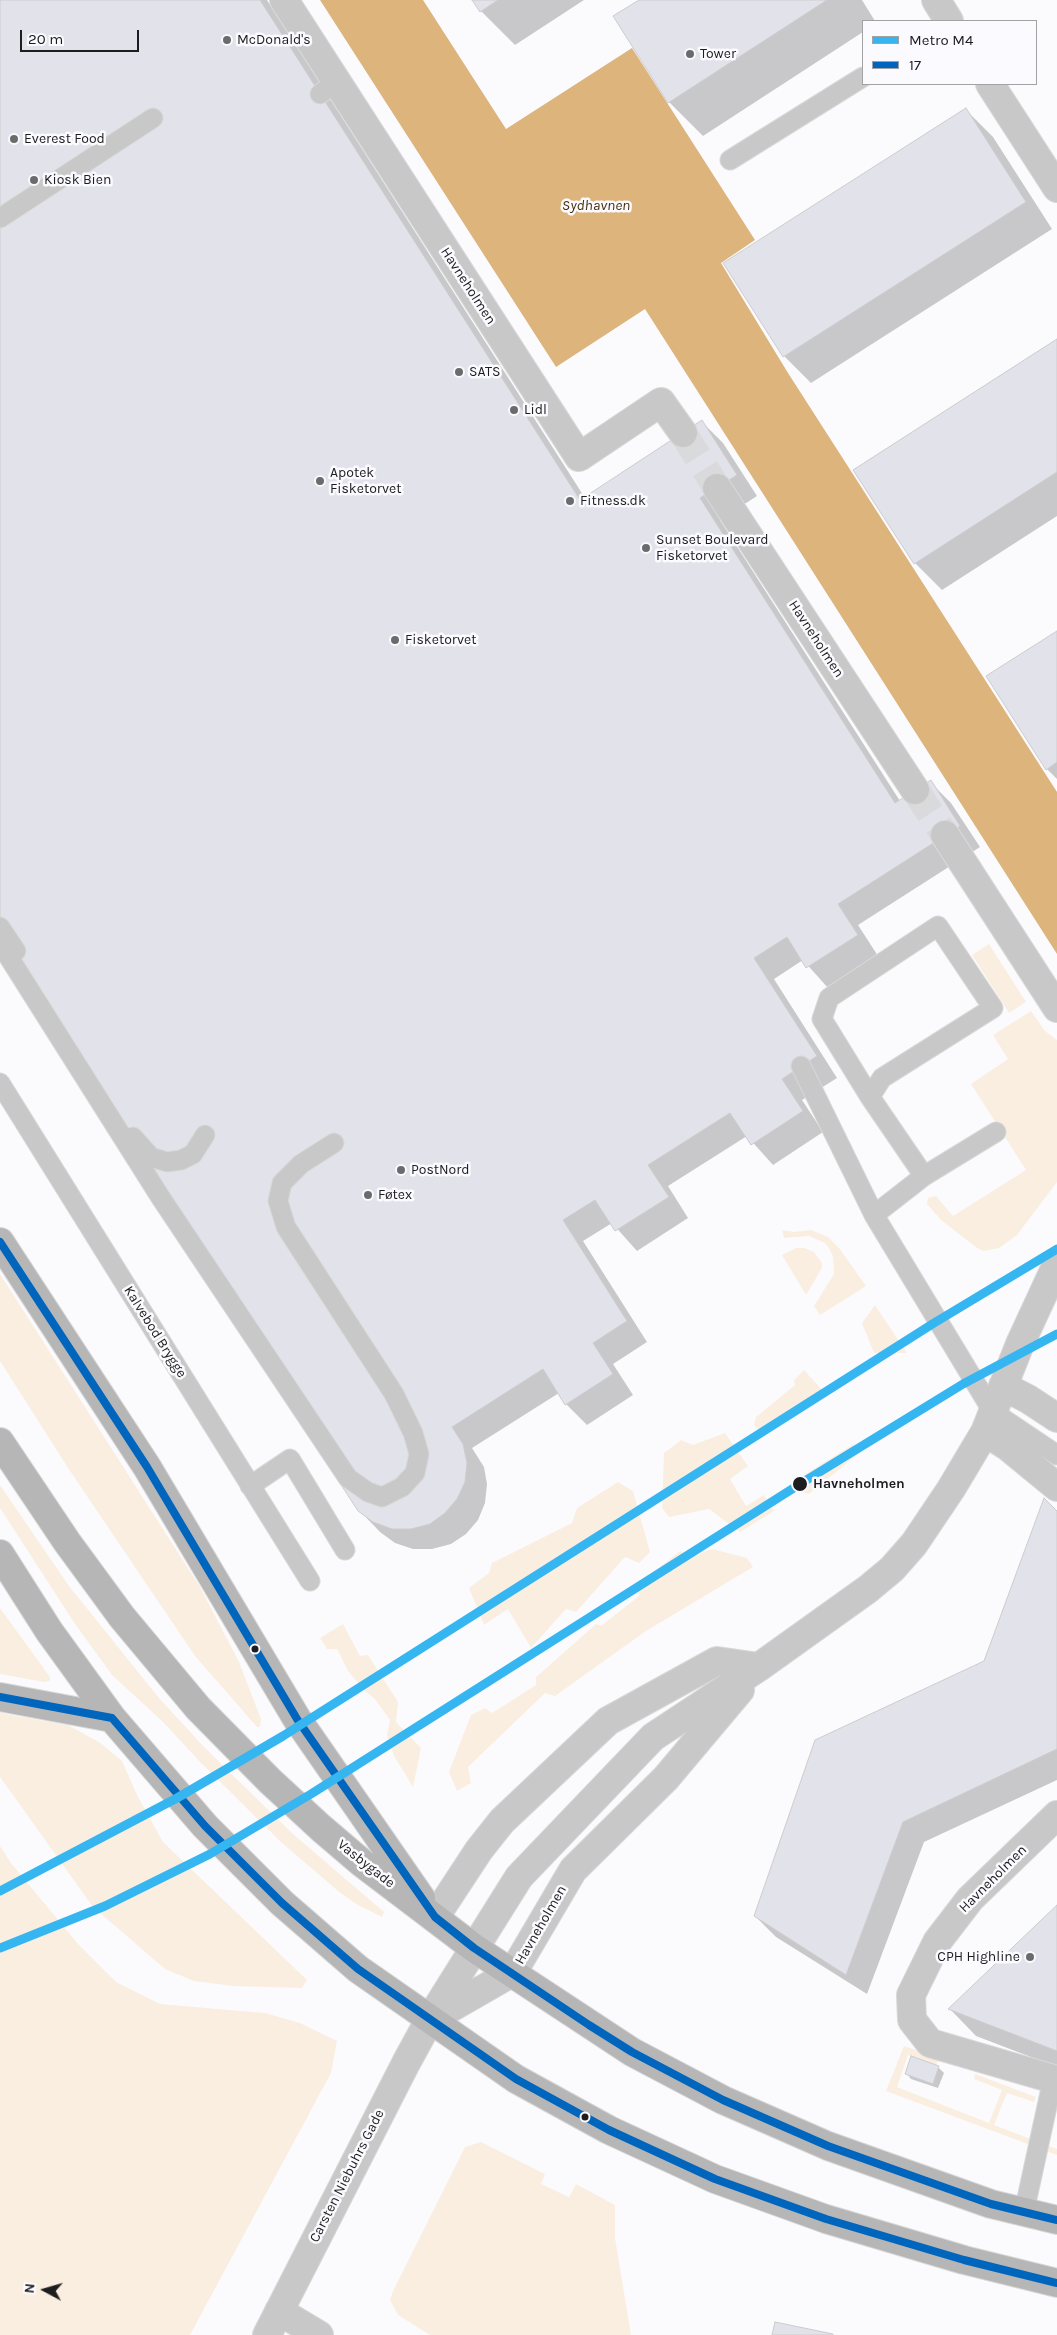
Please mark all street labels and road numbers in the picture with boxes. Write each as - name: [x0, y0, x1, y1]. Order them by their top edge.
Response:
- street label: Havneholmen: [437, 244, 499, 328]
- street label: Havneholmen: [785, 597, 847, 681]
- street label: Kalvebod Brygge: [120, 1283, 190, 1381]
- street label: Vasbygade: [334, 1836, 398, 1892]
- street label: Havneholmen: [956, 1842, 1030, 1916]
- street label: Havneholmen: [512, 1882, 570, 1968]
- street label: Carsten Niebuhrs Gade: [306, 2107, 388, 2245]

